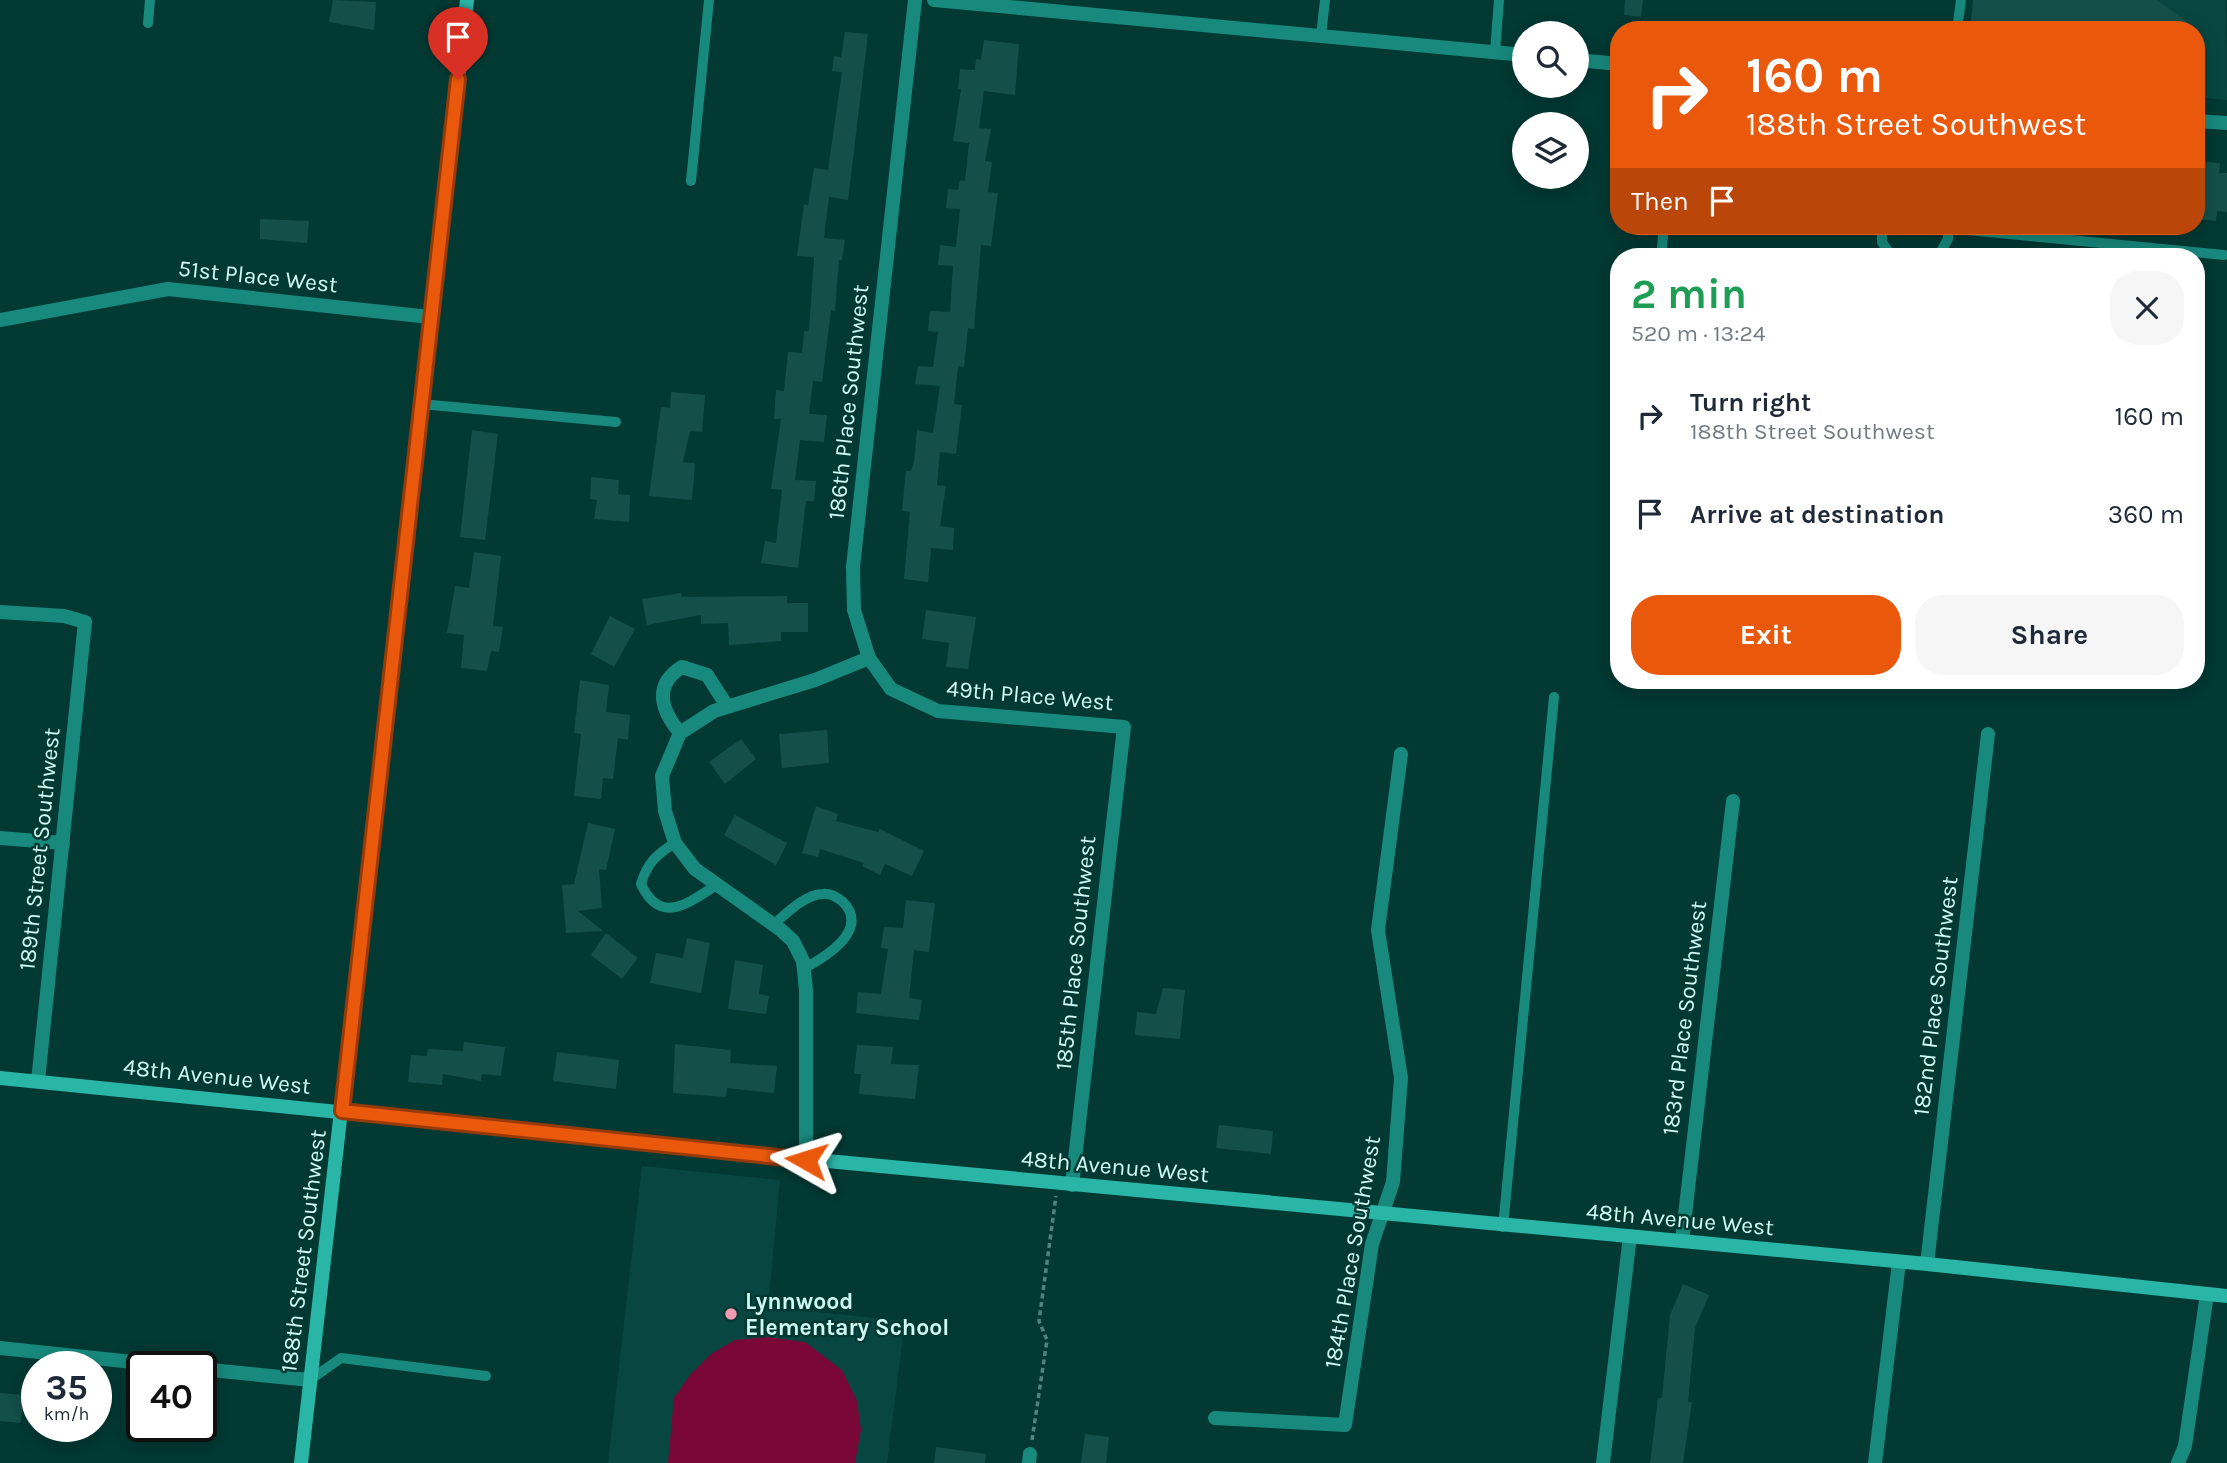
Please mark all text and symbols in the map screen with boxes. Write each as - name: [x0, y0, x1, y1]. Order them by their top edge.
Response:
- pin: [428, 7, 488, 79]
- icon: arrive: [439, 18, 477, 56]
- map controls: [1512, 21, 1589, 189]
- button: search: [1512, 21, 1589, 98]
- text: 160 m: [1746, 47, 1883, 104]
- icon: right: [1631, 49, 1722, 140]
- text: 188th Street Southwest: [1746, 106, 2086, 143]
- button: layers: [1512, 112, 1589, 189]
- icon: arrive: [1703, 182, 1741, 220]
- text: Then: [1631, 186, 1689, 217]
- street label: 51st Place West: [177, 255, 339, 298]
- text: 2 min: [1631, 269, 1747, 319]
- button: close: [2110, 271, 2184, 345]
- street label: 186th Place Southwest: [823, 283, 874, 521]
- text: 520 m · 13:24: [1631, 320, 1766, 347]
- text: Turn right: [1690, 387, 1811, 418]
- icon: right: [1631, 397, 1669, 435]
- text: 160 m: [2115, 401, 2184, 432]
- text: 188th Street Southwest: [1690, 418, 1935, 445]
- icon: arrive: [1631, 495, 1669, 533]
- text: Arrive at destination: [1690, 499, 1944, 530]
- text: 360 m: [2108, 499, 2184, 530]
- button: Exit: [1631, 595, 1901, 675]
- button: Share: [1915, 595, 2184, 675]
- street label: 49th Place West: [945, 675, 1115, 716]
- street label: 189th Street Southwest: [13, 726, 66, 972]
- street label: 185th Place Southwest: [1050, 834, 1101, 1072]
- street label: 182nd Place Southwest: [1907, 874, 1964, 1117]
- street label: 183rd Place Southwest: [1657, 899, 1712, 1137]
- street label: 48th Avenue West: [122, 1053, 312, 1100]
- position arrow: [769, 1123, 843, 1197]
- street label: 188th Street Southwest: [275, 1128, 332, 1374]
- street label: 184th Place Southwest: [1319, 1133, 1386, 1370]
- street label: 48th Avenue West: [1020, 1145, 1210, 1188]
- street label: 48th Avenue West: [1585, 1198, 1775, 1241]
- place label: Lynnwood Elementary School: [745, 1288, 949, 1341]
- marker: Lynnwood Elementary School: [723, 1306, 739, 1322]
- speed limit sign: 40: [126, 1351, 217, 1442]
- text: 35: [45, 1367, 88, 1408]
- text: km/h: [44, 1403, 89, 1425]

